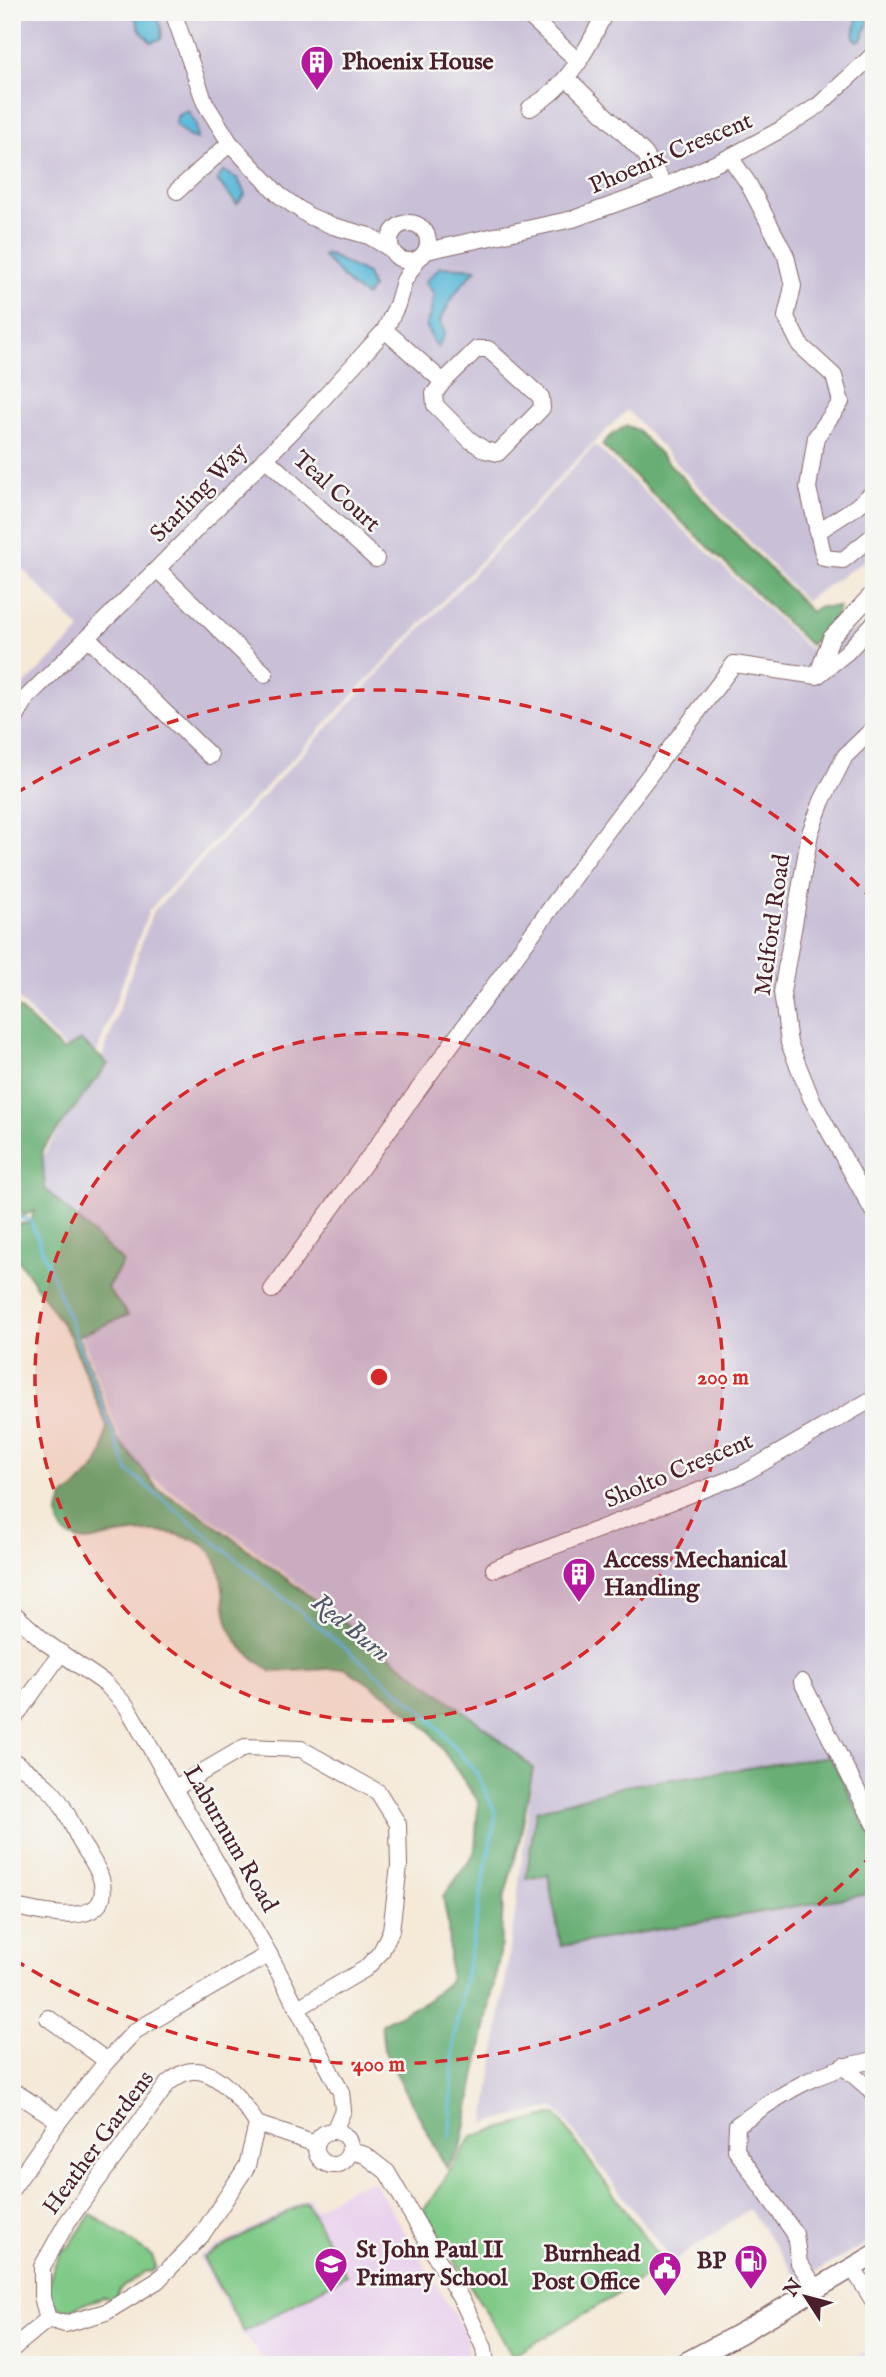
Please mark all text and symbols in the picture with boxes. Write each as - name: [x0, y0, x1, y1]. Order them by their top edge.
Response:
- building icon: Phoenix House: [298, 43, 336, 92]
- place label: Phoenix House: [342, 47, 494, 78]
- street label: Phoenix Crescent: [585, 106, 757, 202]
- street label: Starling Way: [144, 436, 254, 549]
- street label: Teal Court: [285, 444, 387, 540]
- street label: Melford Road: [748, 852, 798, 998]
- centre of rings: [367, 1365, 391, 1389]
- text: 200 m: [697, 1365, 749, 1392]
- street label: Sholto Crescent: [600, 1426, 758, 1516]
- place label: Access Mechanical Handling: [603, 1545, 788, 1604]
- building icon: Access Mechanical Handling: [560, 1555, 598, 1604]
- water label: Red Burn: [305, 1586, 397, 1670]
- street label: Laburnum Road: [175, 1760, 285, 1918]
- text: 400 m: [353, 2052, 406, 2079]
- street label: Heather Gardens: [36, 2065, 162, 2221]
- place label: St John Paul II Primary School: [356, 2235, 508, 2294]
- place label: Burnhead Post Office: [532, 2239, 641, 2298]
- fuel station icon: BP: [732, 2242, 770, 2291]
- school or university icon: St John Paul II Primary School: [312, 2245, 350, 2294]
- place label: BP: [696, 2246, 726, 2277]
- public building icon: Burnhead Post Office: [646, 2249, 684, 2298]
- north arrow: [770, 2262, 840, 2332]
- text: N: [779, 2274, 809, 2303]

